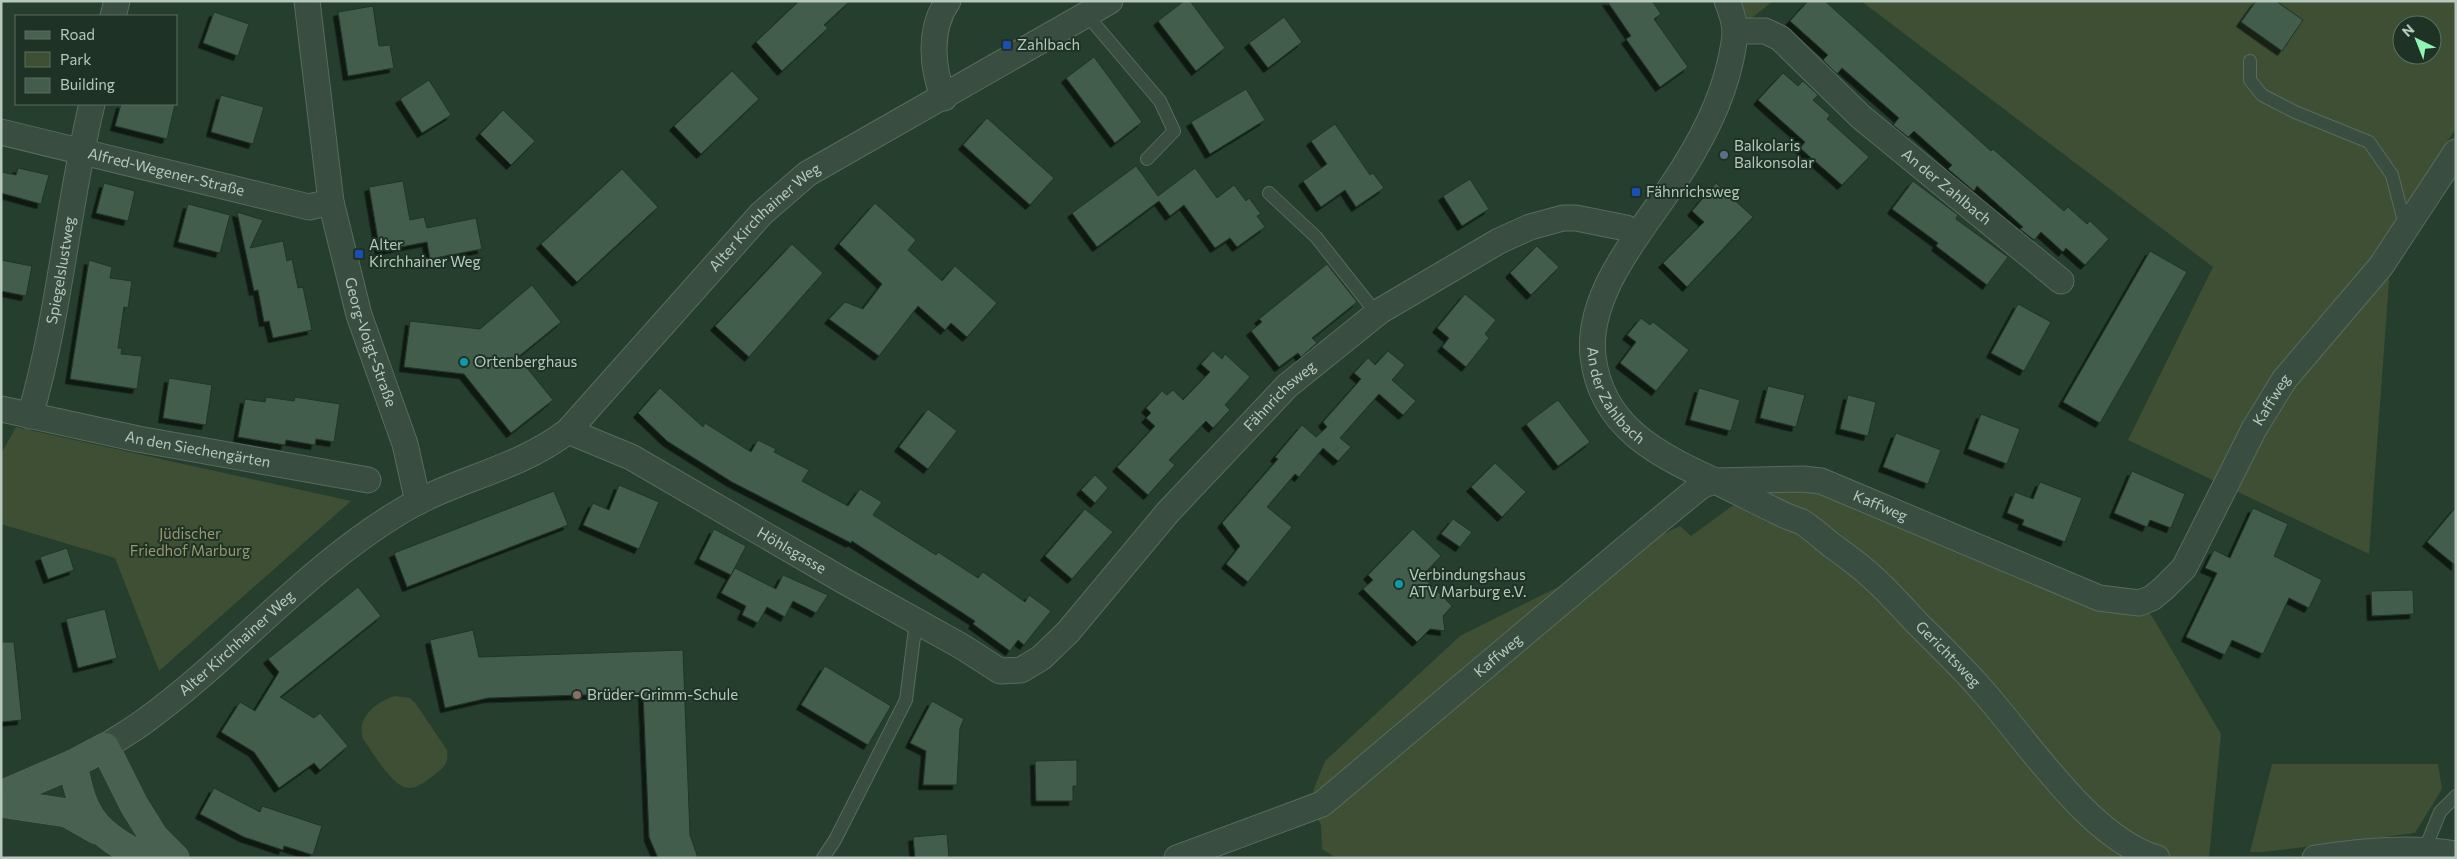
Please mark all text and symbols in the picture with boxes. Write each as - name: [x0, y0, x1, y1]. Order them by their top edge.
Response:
- legend: [15, 15, 178, 105]
- north arrow: [2392, 15, 2442, 65]
- text: N: [2398, 20, 2417, 40]
- text: Road: [60, 25, 95, 43]
- place label: Zahlbach: [1017, 35, 1080, 53]
- marker: Zahlbach: [1001, 39, 1013, 51]
- text: Park: [60, 50, 91, 68]
- text: Building: [60, 75, 115, 93]
- place label: Balkolaris Balkonsolar: [1734, 136, 1814, 171]
- street label: Alfred-Wegener-Straße: [86, 144, 247, 199]
- street label: An der Zahlbach: [1899, 144, 1995, 228]
- marker: Balkolaris Balkonsolar: [1718, 149, 1730, 161]
- street label: Alter Kirchhainer Weg: [705, 158, 823, 274]
- place label: Fähnrichsweg: [1646, 182, 1740, 200]
- marker: Fähnrichsweg: [1630, 186, 1642, 198]
- street label: Spiegelslustweg: [42, 215, 78, 326]
- place label: Alter Kirchhainer Weg: [369, 235, 481, 270]
- marker: Alter Kirchhainer Weg: [353, 248, 365, 260]
- street label: Georg-Voigt-Straße: [342, 275, 401, 409]
- street label: An der Zahlbach: [1584, 346, 1649, 447]
- place label: Ortenberghaus: [474, 352, 578, 370]
- marker: Ortenberghaus: [458, 356, 470, 368]
- street label: Fähnrichsweg: [1239, 356, 1319, 434]
- street label: Kaffweg: [2248, 370, 2293, 429]
- street label: An den Siechengärten: [124, 426, 272, 470]
- street label: Kaffweg: [1851, 486, 1911, 524]
- street label: Höhlsgasse: [754, 523, 830, 577]
- park label: Jüdischer Friedhof Marburg: [130, 524, 250, 559]
- place label: Verbindungshaus ATV Marburg e.V.: [1409, 565, 1527, 600]
- marker: Verbindungshaus ATV Marburg e.V.: [1393, 578, 1405, 590]
- street label: Alter Kirchhainer Weg: [175, 586, 298, 699]
- street label: Gerichtsweg: [1912, 617, 1985, 691]
- street label: Kaffweg: [1470, 630, 1525, 680]
- place label: Brüder-Grimm-Schule: [587, 685, 738, 703]
- marker: Brüder-Grimm-Schule: [571, 689, 583, 701]

